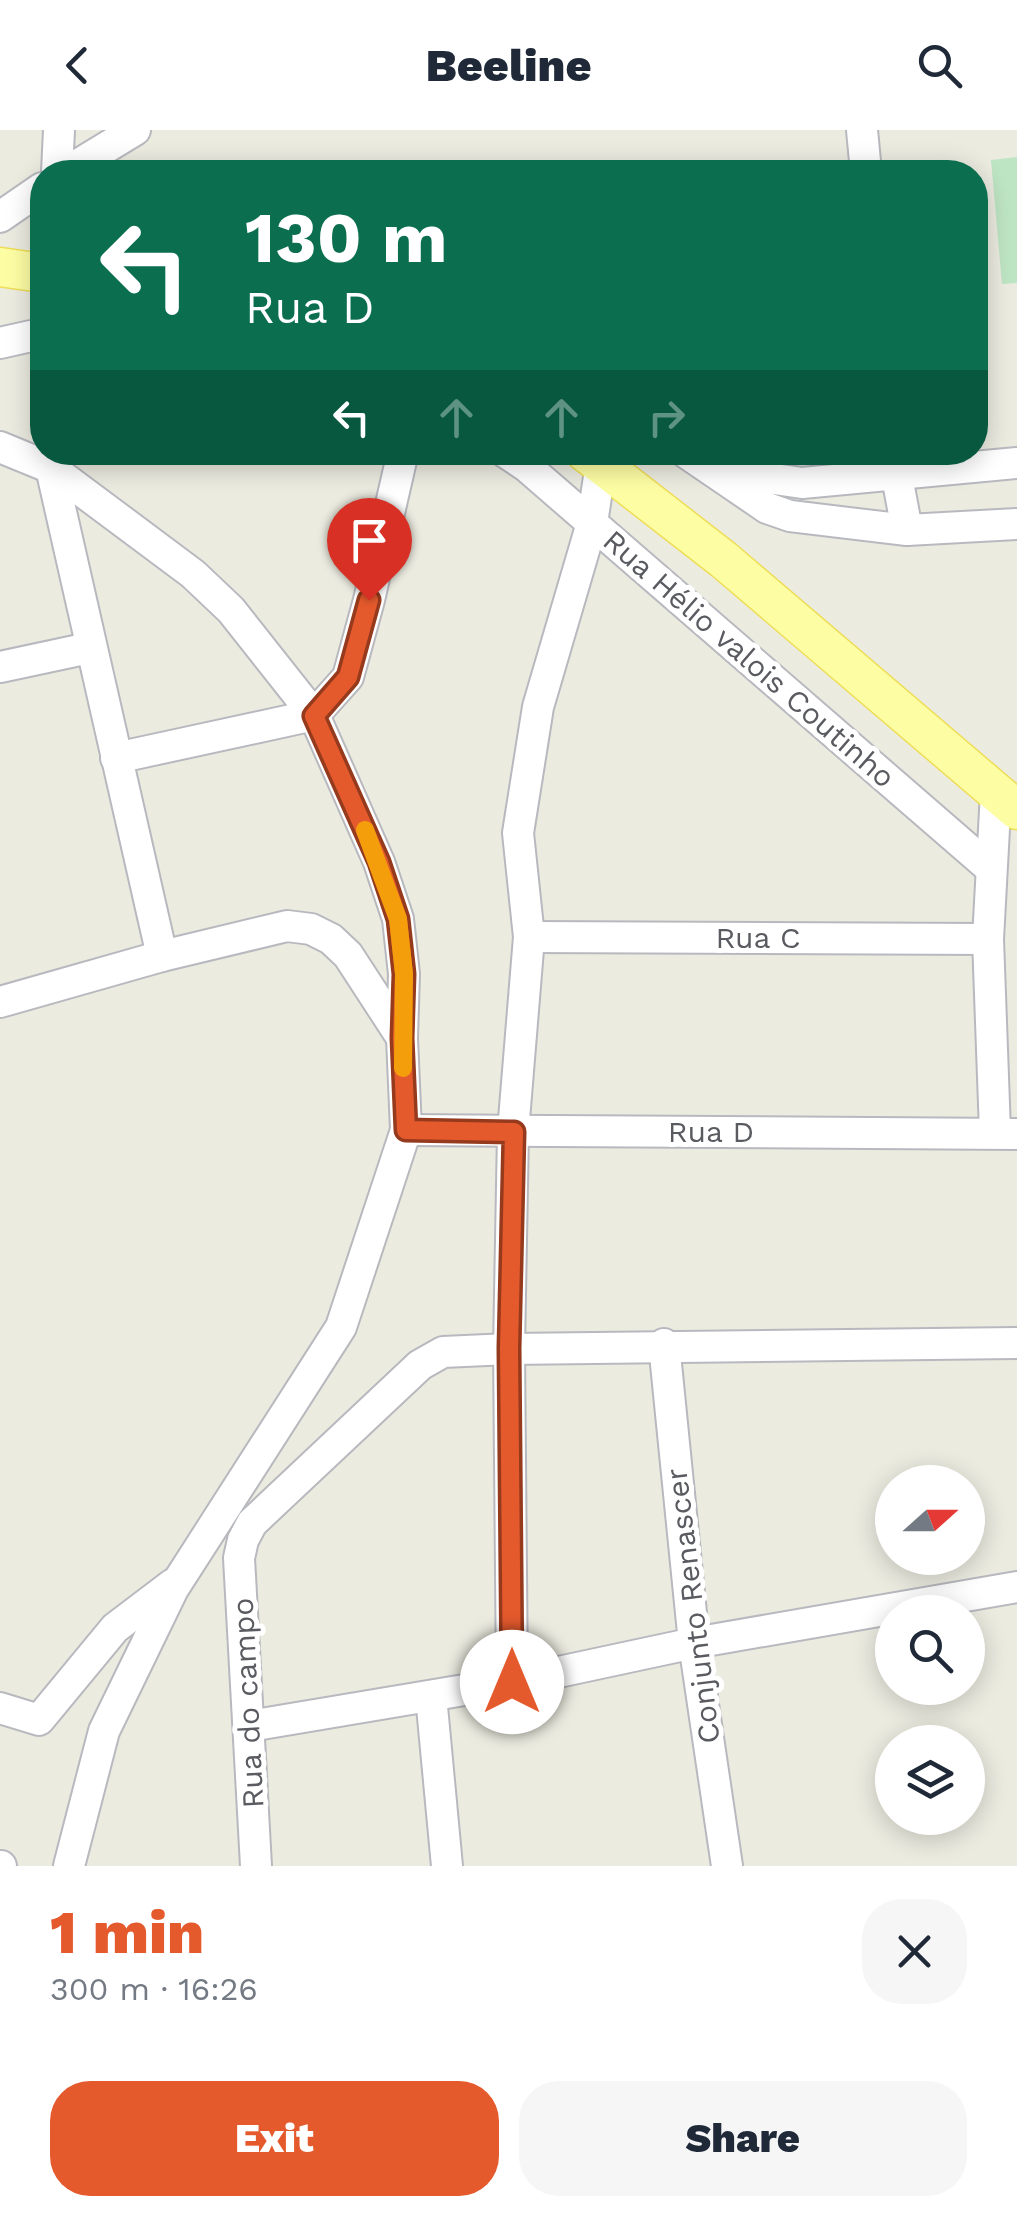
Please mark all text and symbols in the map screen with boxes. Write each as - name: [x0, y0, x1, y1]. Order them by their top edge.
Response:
- icon: back: [50, 38, 105, 93]
- icon: search: [912, 38, 967, 93]
- text: Beeline: [426, 39, 591, 92]
- text: 130 m: [245, 197, 448, 279]
- icon: left: [80, 200, 210, 330]
- text: Rua D: [245, 281, 374, 334]
- icon: left: [324, 390, 379, 445]
- icon: ahead: [429, 390, 484, 445]
- icon: ahead: [534, 390, 589, 445]
- icon: right: [639, 390, 694, 445]
- pin: [327, 498, 412, 601]
- icon: arrive: [342, 513, 397, 568]
- street label: Rua Hélio valois Coutinho: [597, 523, 902, 795]
- street label: Rua C: [715, 920, 801, 955]
- street label: Rua D: [668, 1114, 754, 1149]
- north arrow: [875, 1465, 985, 1575]
- map controls: [875, 1465, 985, 1835]
- street label: Conjunto Renascer: [658, 1466, 727, 1746]
- button: search: [875, 1595, 985, 1705]
- street label: Rua do campo: [225, 1597, 270, 1809]
- position arrow: [460, 1630, 564, 1734]
- button: layers: [875, 1725, 985, 1835]
- text: 1 min: [50, 1897, 204, 1968]
- button: close: [862, 1899, 967, 2004]
- text: 300 m · 16:26: [50, 1970, 258, 2008]
- button: Exit: [50, 2081, 499, 2196]
- button: Share: [519, 2081, 967, 2196]

